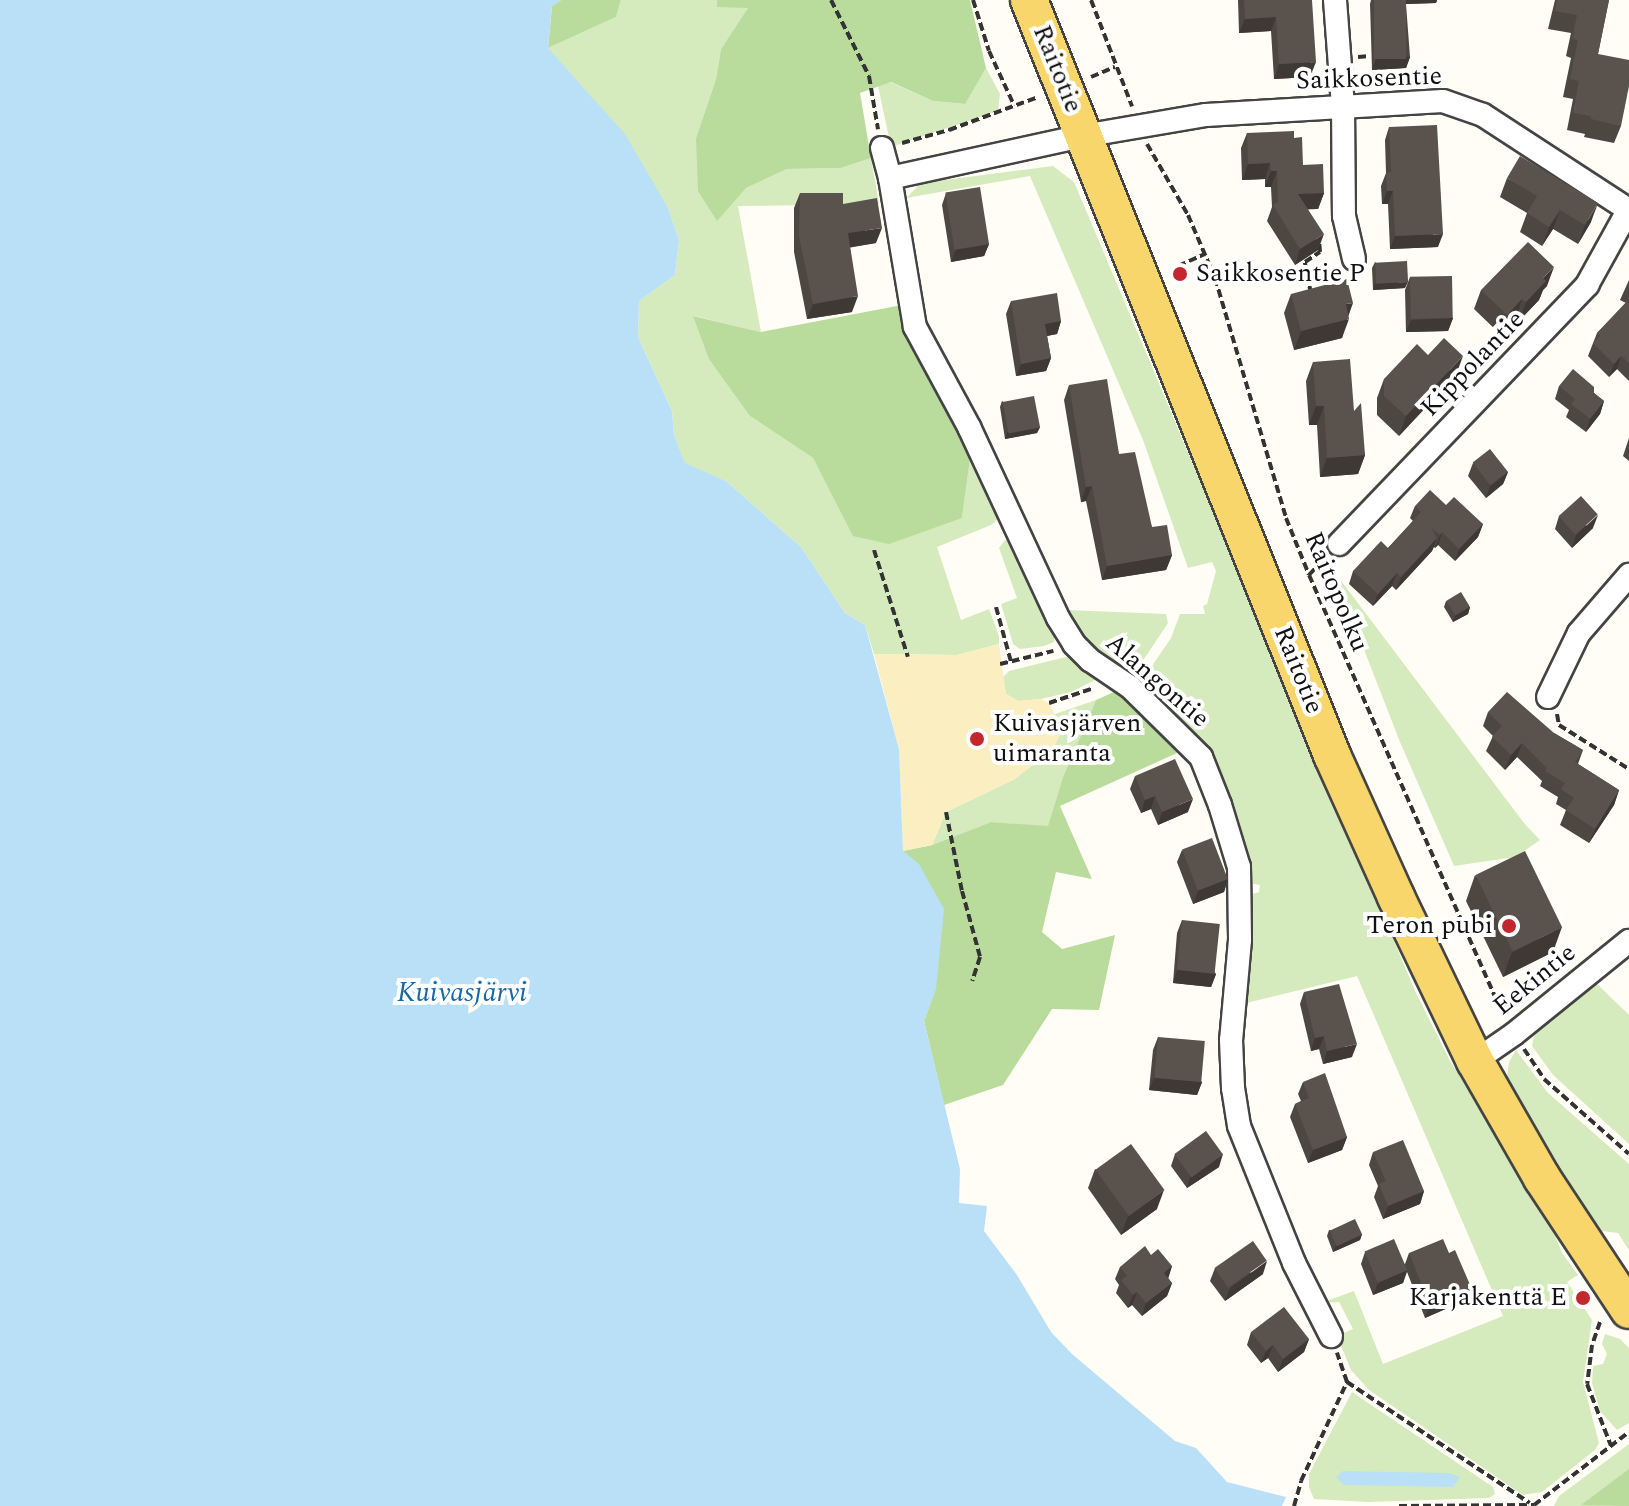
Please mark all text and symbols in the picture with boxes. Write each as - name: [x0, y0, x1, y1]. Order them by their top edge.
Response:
- street label: Raitotie: [1025, 21, 1089, 117]
- street label: Saikkosentie: [1295, 61, 1443, 97]
- place label: Saikkosentie P: [1196, 258, 1365, 290]
- marker: Saikkosentie P: [1171, 265, 1189, 283]
- street label: Kippolantie: [1415, 304, 1531, 424]
- street label: Raitopolku: [1297, 527, 1375, 657]
- street label: Raitotie: [1266, 622, 1330, 718]
- street label: Alangontie: [1099, 627, 1215, 735]
- place label: Kuivasjärven uimaranta: [993, 708, 1141, 770]
- marker: Kuivasjärven uimaranta: [968, 730, 986, 748]
- place label: Teron pubi: [1366, 910, 1493, 942]
- marker: Teron pubi: [1500, 917, 1518, 935]
- street label: Eekintie: [1488, 937, 1582, 1023]
- water label: Kuivasjärvi: [397, 976, 527, 1010]
- place label: Karjakenttä E: [1409, 1282, 1567, 1314]
- marker: Karjakenttä E: [1574, 1289, 1592, 1307]

